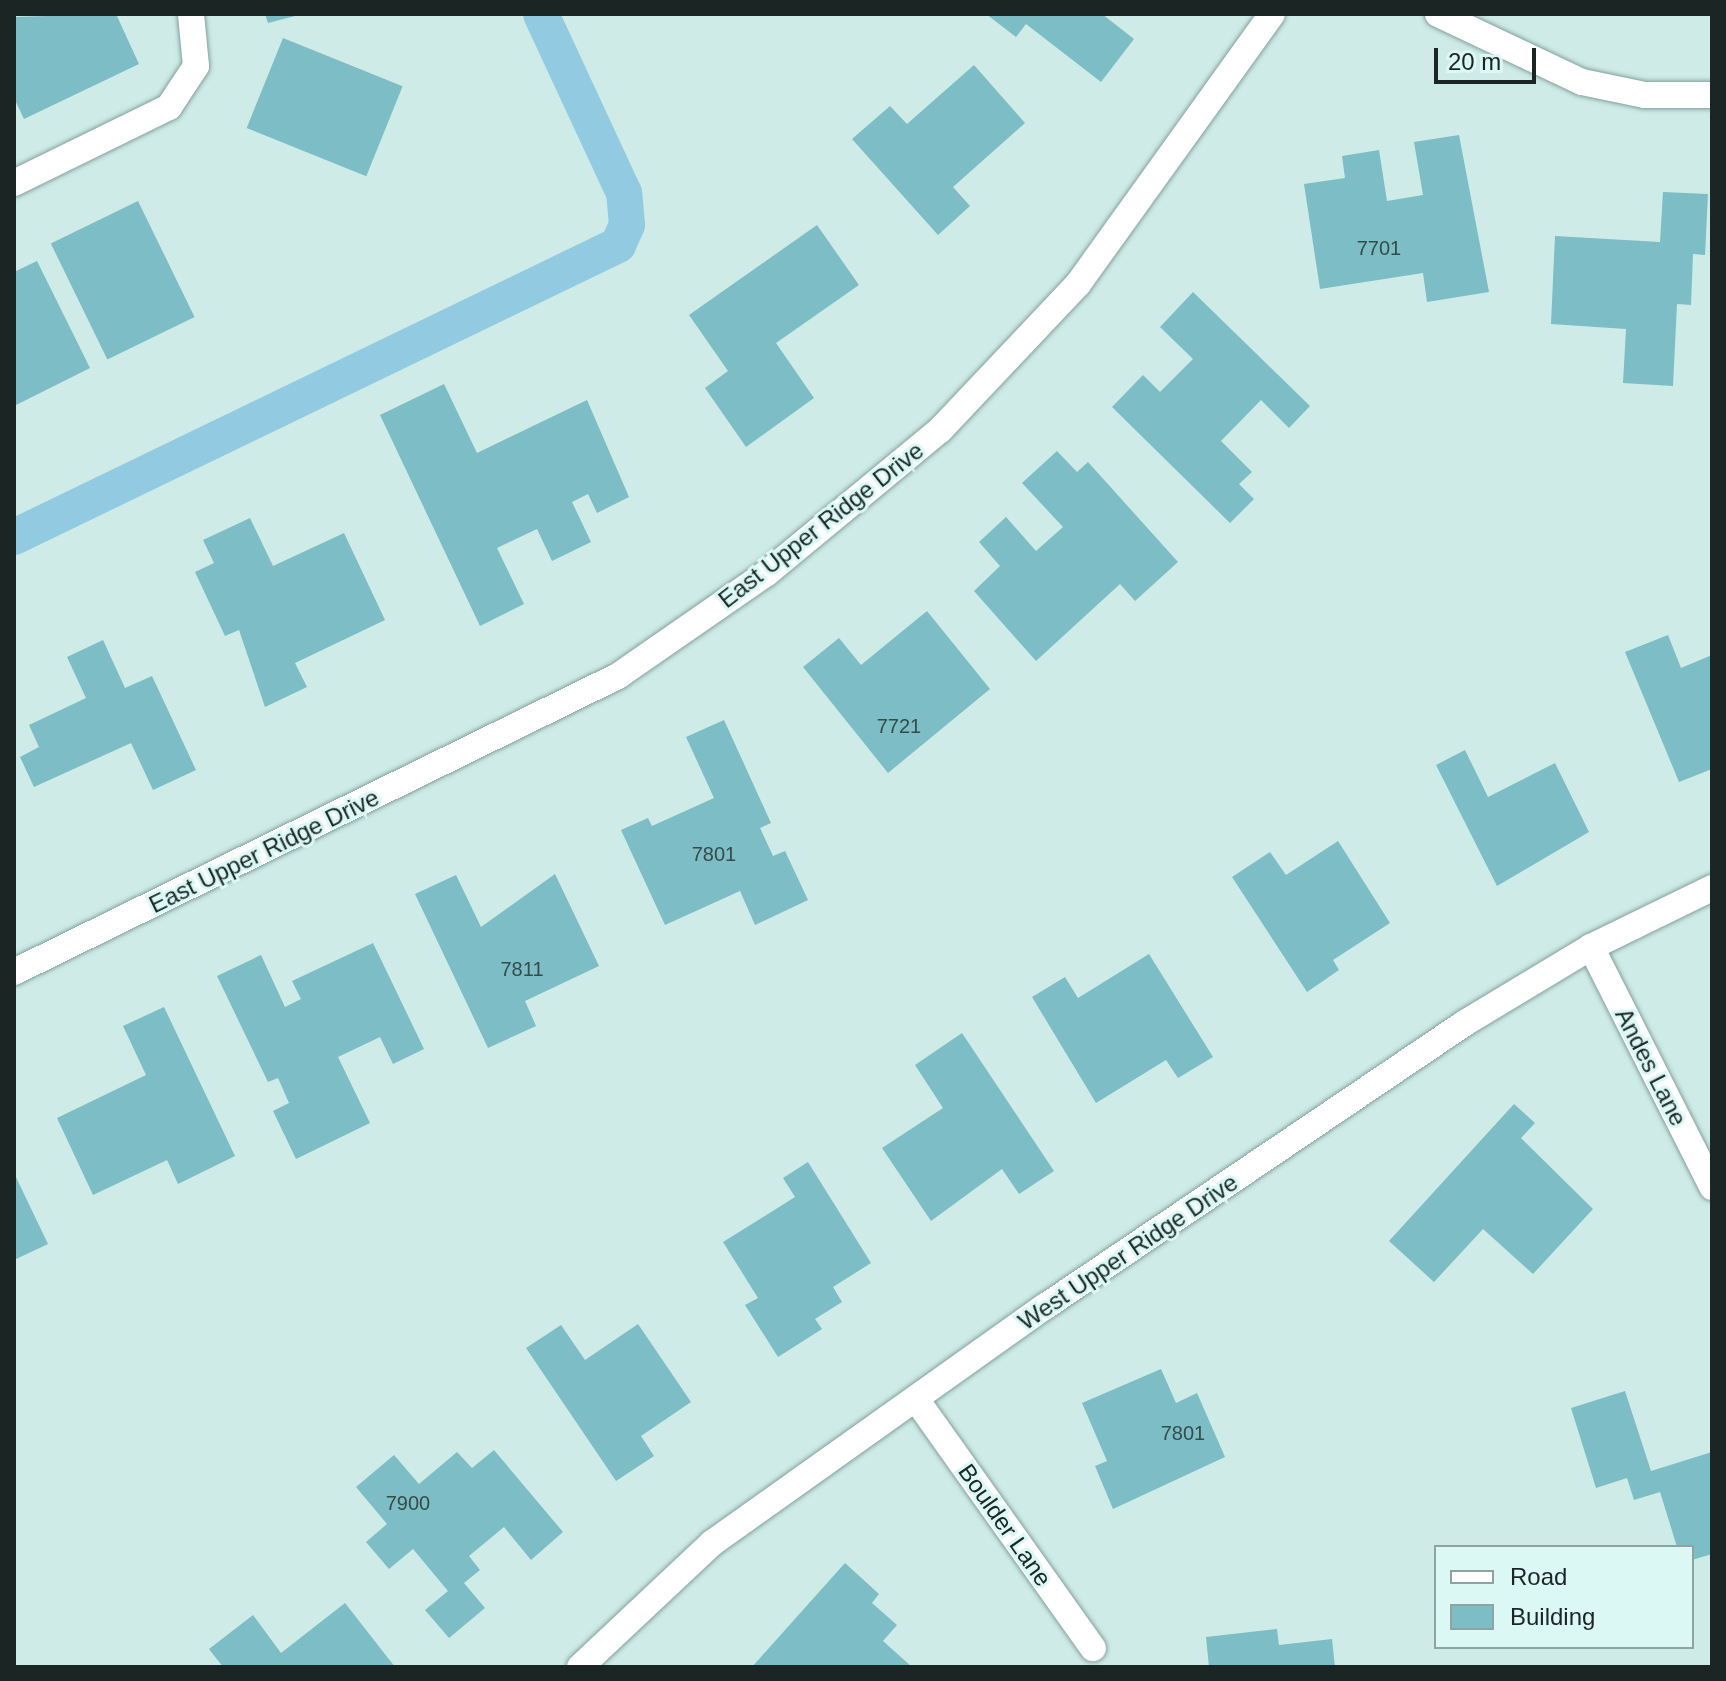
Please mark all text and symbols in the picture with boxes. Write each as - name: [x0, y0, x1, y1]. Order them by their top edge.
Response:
- scale bar: [1438, 32, 1540, 82]
- text: 20 m: [1448, 48, 1501, 75]
- house number: 7701: [1357, 236, 1401, 260]
- street label: East Upper Ridge Drive: [713, 436, 929, 614]
- house number: 7721: [877, 714, 921, 738]
- street label: East Upper Ridge Drive: [144, 783, 384, 919]
- house number: 7801: [692, 842, 736, 866]
- house number: 7811: [500, 957, 544, 981]
- street label: Andes Lane: [1609, 1003, 1693, 1131]
- street label: West Upper Ridge Drive: [1013, 1168, 1243, 1336]
- house number: 7801: [1161, 1421, 1205, 1445]
- street label: Boulder Lane: [952, 1458, 1058, 1592]
- house number: 7900: [386, 1491, 430, 1515]
- legend: [1434, 1545, 1694, 1649]
- text: Road: [1510, 1563, 1567, 1590]
- text: Building: [1510, 1603, 1595, 1630]

